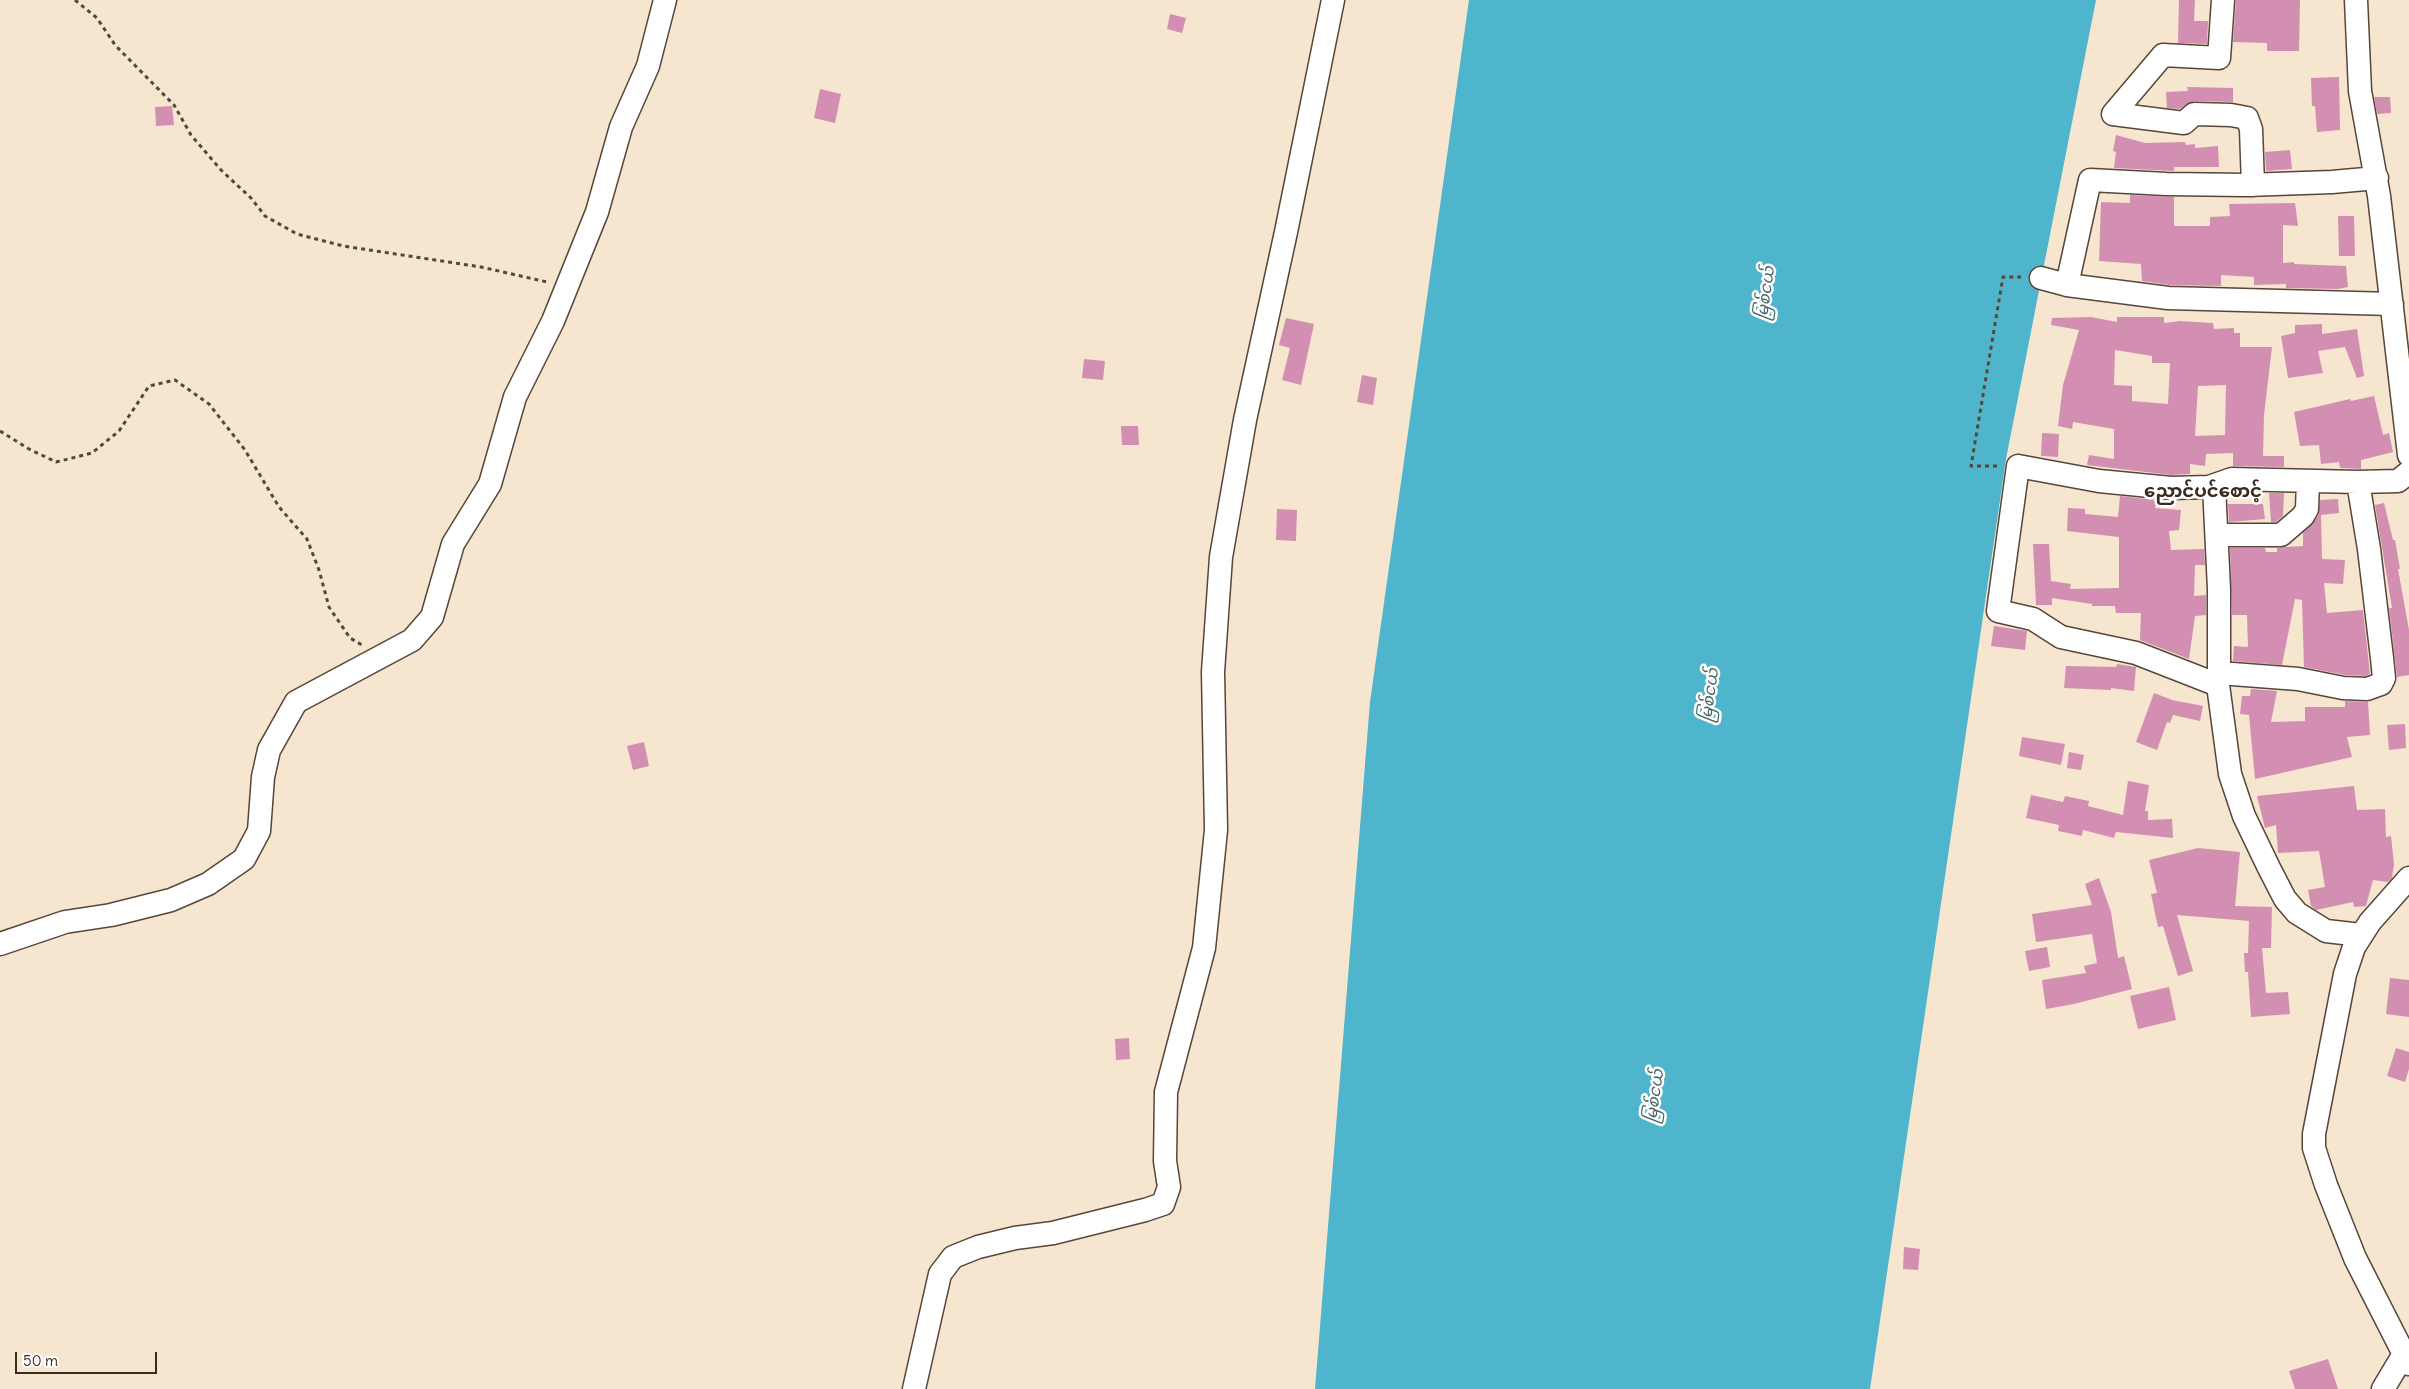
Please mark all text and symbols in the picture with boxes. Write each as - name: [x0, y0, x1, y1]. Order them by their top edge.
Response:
- water label: မြစ်ငယ်: [1753, 265, 1779, 321]
- district label: ညောင်ပင်စောင့်: [2144, 481, 2262, 503]
- water label: မြစ်ငယ်: [1697, 667, 1723, 723]
- water label: မြစ်ငယ်: [1642, 1068, 1668, 1124]
- scale bar: [18, 1342, 160, 1374]
- text: 50 m: [23, 1351, 58, 1370]

